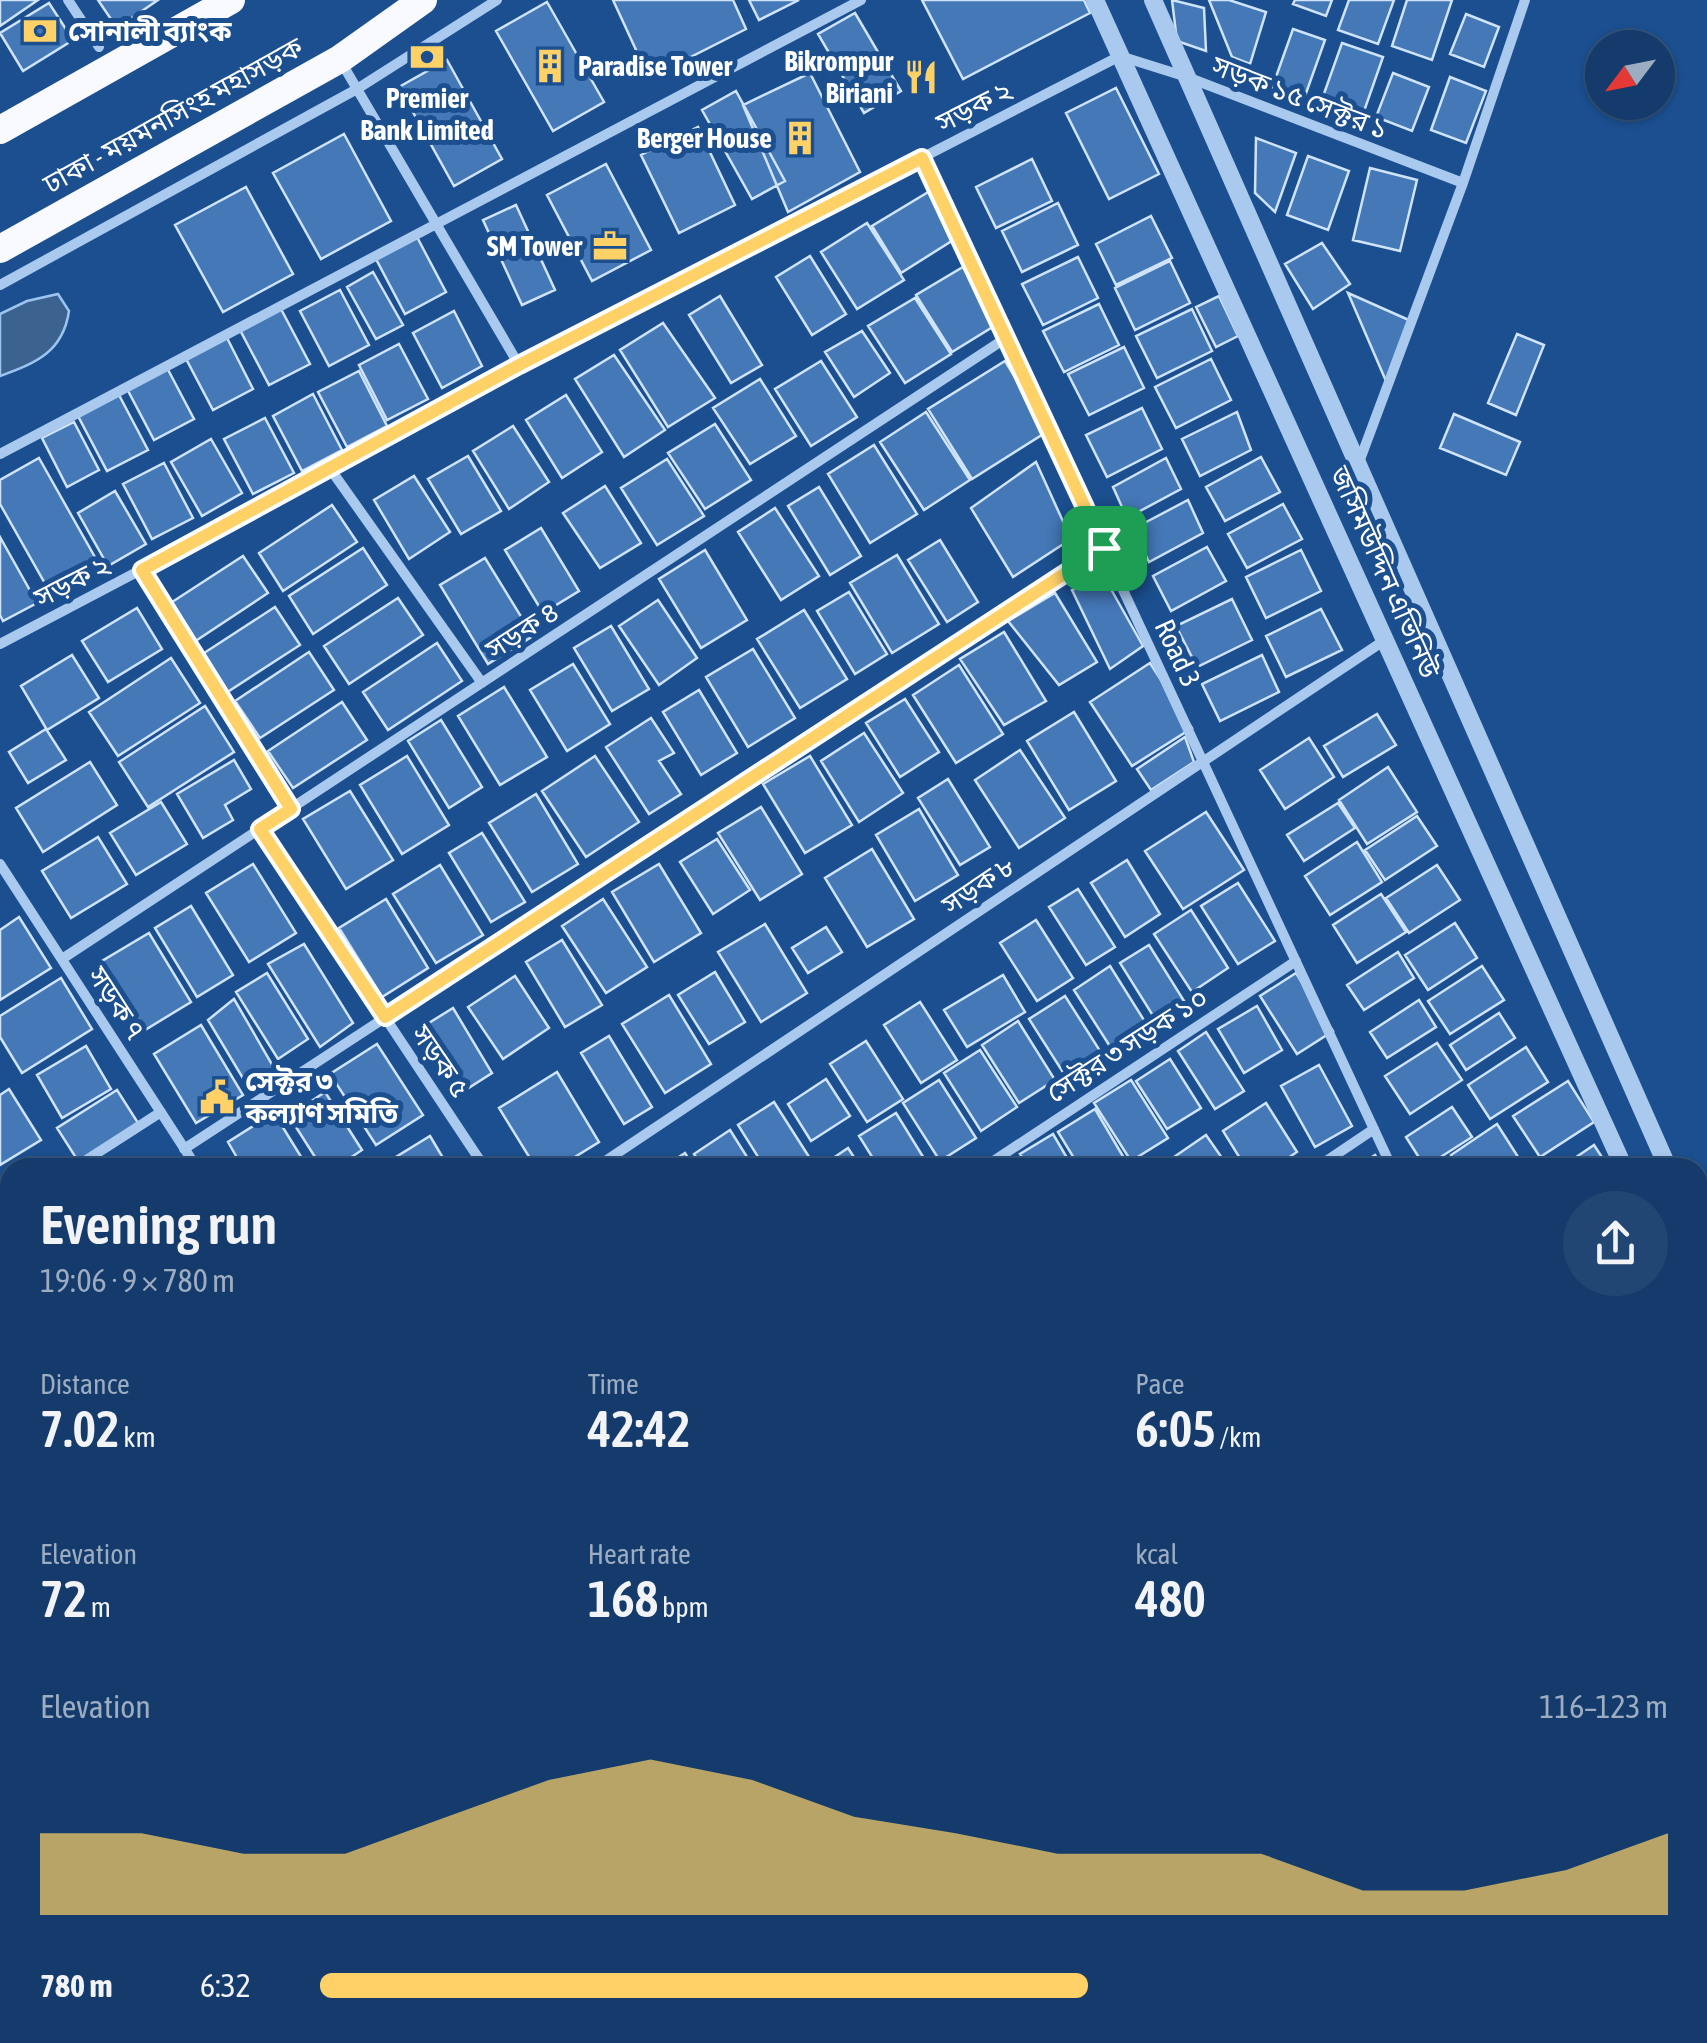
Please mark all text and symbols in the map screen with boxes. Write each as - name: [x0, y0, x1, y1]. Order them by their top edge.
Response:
- bank icon: সোনালী ব্যাংক: [21, 12, 59, 50]
- place label: সোনালী ব্যাংক: [68, 15, 233, 47]
- street label: ঢাকা - ময়মনসিংহ মহাসড়ক: [37, 30, 309, 200]
- north arrow: [1585, 30, 1675, 120]
- map controls: [1585, 30, 1675, 120]
- bank icon: Premier Bank Limited: [408, 38, 446, 76]
- place label: Bikrompur Biriani: [784, 45, 894, 109]
- building icon: Paradise Tower: [531, 47, 569, 85]
- street label: সড়ক ১৫ সেক্টর ১: [1207, 48, 1392, 145]
- place label: Paradise Tower: [578, 50, 733, 82]
- restaurant icon: Bikrompur Biriani: [902, 58, 940, 96]
- street label: সড়ক ২: [930, 73, 1017, 139]
- place label: Premier Bank Limited: [360, 82, 494, 146]
- building icon: Berger House: [781, 119, 819, 157]
- place label: Berger House: [637, 122, 772, 154]
- office icon: SM Tower: [591, 227, 629, 265]
- place label: SM Tower: [487, 230, 583, 262]
- street label: জসিমউদ্দিন এভিনিউ: [1323, 460, 1447, 684]
- pin: [1062, 506, 1147, 591]
- icon: arrive: [1077, 521, 1132, 576]
- street label: সড়ক ২: [28, 548, 115, 614]
- street label: সড়ক ৪: [479, 595, 564, 666]
- street label: Road 3: [1149, 614, 1207, 692]
- street label: সড়ক ৮: [935, 849, 1020, 921]
- street label: সড়ক ৭: [81, 960, 152, 1045]
- street label: সেক্টর ৩ সড়ক ১০: [1040, 981, 1214, 1109]
- street label: সড়ক ৫: [405, 1018, 477, 1103]
- place label: সেক্টর ৩ কল্যাণ সমিতি: [244, 1065, 398, 1129]
- public building icon: সেক্টর ৩ কল্যাণ সমিতি: [198, 1078, 236, 1116]
- button: share: [1563, 1191, 1668, 1296]
- text: Evening run: [40, 1193, 277, 1256]
- text: 19:06 · 9 × 780 m: [40, 1262, 235, 1299]
- text: Distance: [40, 1368, 130, 1400]
- text: Time: [588, 1368, 639, 1400]
- text: Pace: [1135, 1368, 1185, 1400]
- text: 7.02: [40, 1400, 119, 1458]
- text: 42:42: [588, 1400, 691, 1458]
- text: 6:05: [1135, 1400, 1216, 1458]
- text: km: [119, 1421, 156, 1453]
- text: /km: [1216, 1421, 1262, 1453]
- text: Elevation: [40, 1538, 137, 1570]
- text: Heart rate: [588, 1538, 691, 1570]
- text: kcal: [1135, 1538, 1178, 1570]
- text: 72: [40, 1570, 87, 1628]
- text: 168: [588, 1570, 658, 1628]
- text: 480: [1135, 1570, 1206, 1628]
- text: m: [87, 1591, 111, 1623]
- text: bpm: [658, 1591, 709, 1623]
- text: Elevation: [40, 1688, 151, 1725]
- text: 116–123 m: [1539, 1688, 1668, 1725]
- text: 780 m: [40, 1967, 113, 2004]
- text: 6:32: [200, 1967, 251, 2004]

